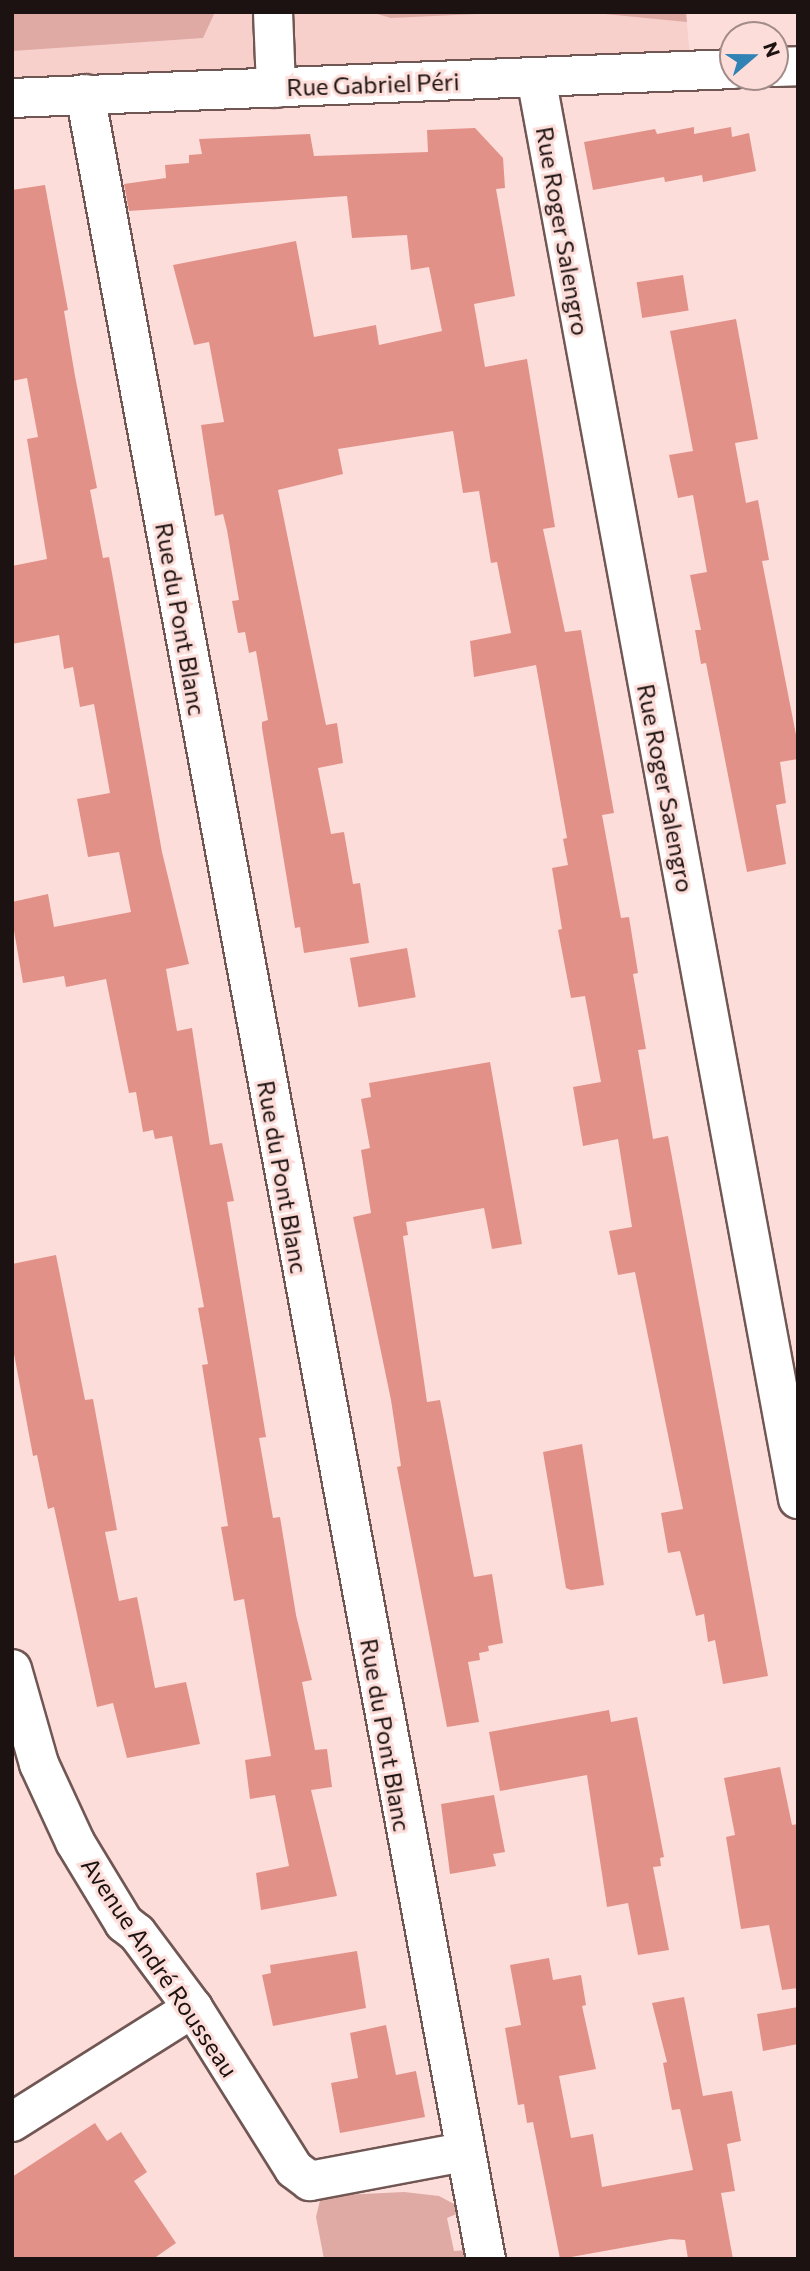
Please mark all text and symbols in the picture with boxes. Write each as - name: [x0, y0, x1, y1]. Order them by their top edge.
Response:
- north arrow: [719, 21, 789, 91]
- text: N: [759, 39, 786, 60]
- street label: Rue Gabriel Péri: [286, 67, 460, 101]
- street label: Rue Roger Salengro: [530, 124, 596, 338]
- street label: Rue du Pont Blanc: [150, 520, 212, 718]
- street label: Rue Roger Salengro: [632, 681, 700, 895]
- street label: Rue du Pont Blanc: [252, 1078, 314, 1276]
- street label: Rue du Pont Blanc: [355, 1636, 417, 1834]
- street label: Avenue André Rousseau: [76, 1852, 244, 2082]

